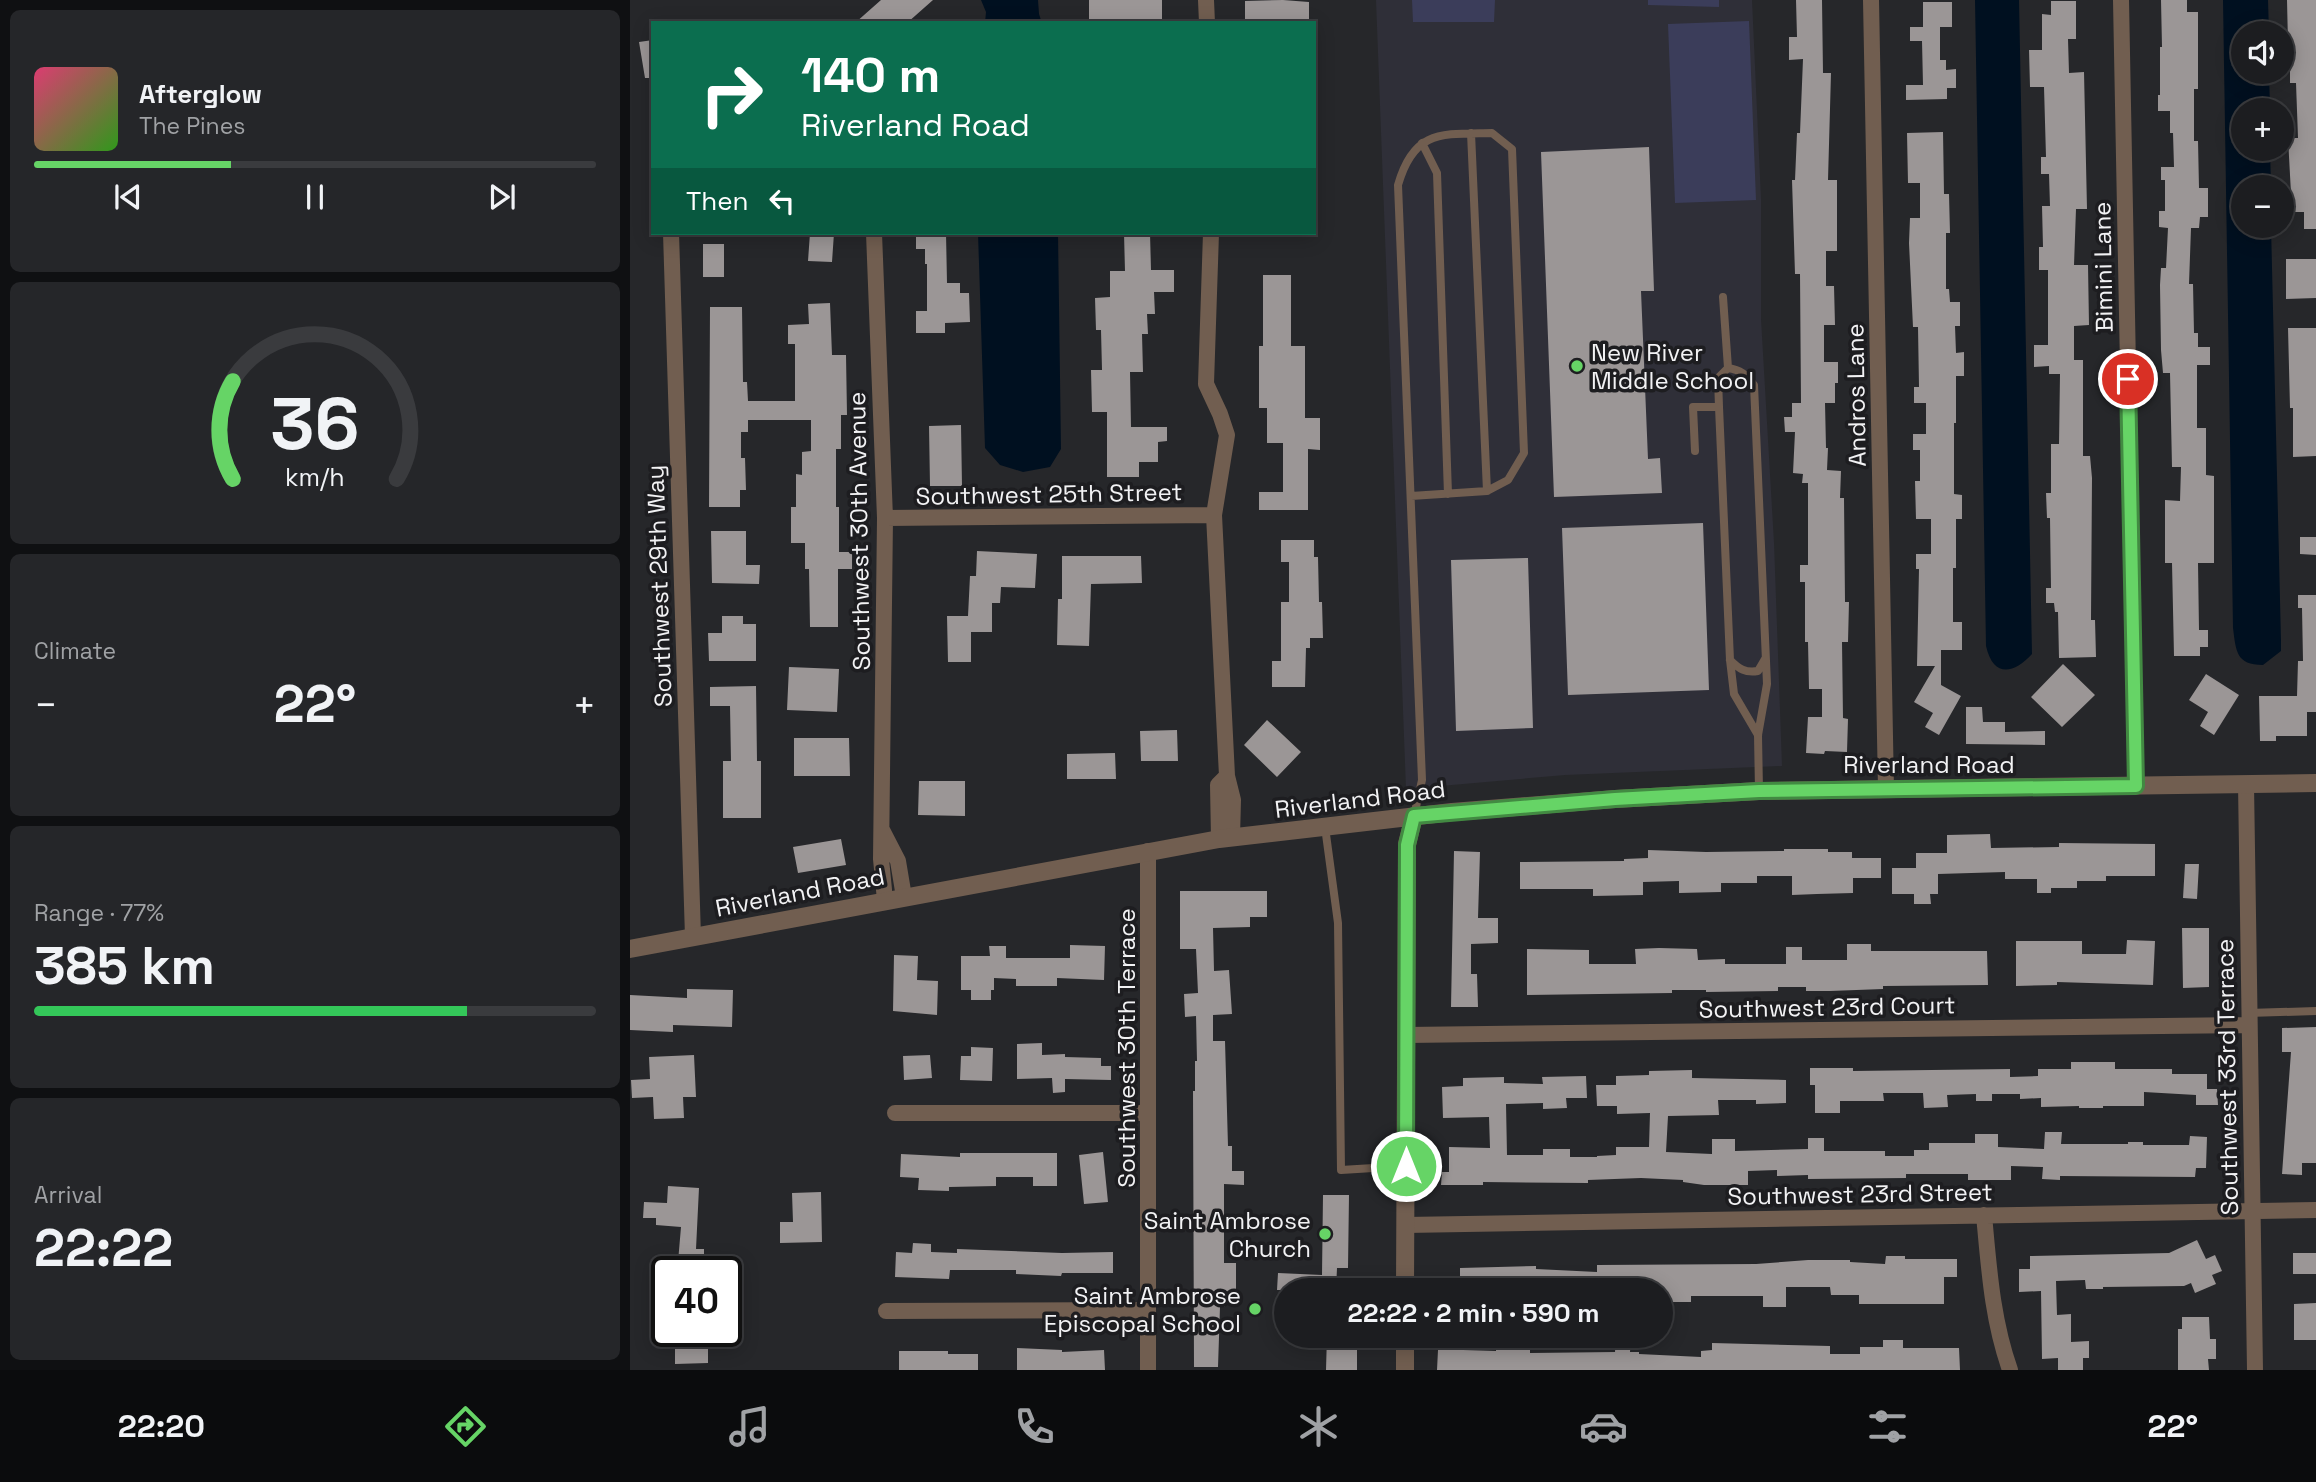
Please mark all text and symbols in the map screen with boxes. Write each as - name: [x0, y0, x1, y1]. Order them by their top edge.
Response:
- map controls: [2231, 21, 2294, 238]
- button: sound: [2231, 21, 2294, 84]
- text: 140 m: [801, 44, 940, 106]
- icon: right: [686, 49, 777, 140]
- text: Afterglow: [139, 77, 262, 111]
- button: +: [2231, 98, 2294, 161]
- text: Riverland Road: [801, 105, 1030, 145]
- text: The Pines: [139, 111, 245, 141]
- button: −: [2231, 175, 2294, 238]
- icon: previous: [109, 178, 147, 216]
- icon: pause: [296, 178, 334, 216]
- icon: next: [483, 178, 521, 216]
- icon: left: [763, 182, 801, 220]
- text: Then: [686, 184, 749, 218]
- street label: Bimini Lane: [2086, 201, 2120, 333]
- street label: Andros Lane: [1839, 323, 1873, 467]
- place label: New River Middle School: [1591, 337, 1754, 396]
- pin: [2098, 349, 2158, 409]
- marker: New River Middle School: [1569, 358, 1585, 374]
- icon: arrive: [2109, 360, 2147, 398]
- text: 36: [270, 377, 360, 470]
- street label: Southwest 30th Avenue: [841, 391, 877, 671]
- text: km/h: [285, 461, 345, 493]
- street label: Southwest 29th Way: [639, 464, 679, 708]
- street label: Southwest 25th Street: [915, 476, 1183, 512]
- text: Climate: [34, 636, 116, 666]
- text: 22°: [274, 671, 356, 737]
- text: −: [34, 681, 58, 729]
- text: +: [572, 681, 596, 729]
- street label: Riverland Road: [1843, 749, 2015, 780]
- street label: Riverland Road: [1273, 773, 1447, 825]
- street label: Riverland Road: [713, 860, 887, 924]
- text: Range · 77%: [34, 898, 164, 928]
- street label: Southwest 30th Terrace: [1111, 908, 1142, 1188]
- text: 385 km: [34, 933, 215, 999]
- street label: Southwest 33rd Terrace: [2209, 938, 2245, 1216]
- street label: Southwest 23rd Court: [1698, 989, 1956, 1025]
- position arrow: [1369, 1129, 1443, 1203]
- street label: Southwest 23rd Street: [1727, 1176, 1993, 1212]
- text: Arrival: [34, 1180, 102, 1210]
- place label: Saint Ambrose Church: [1144, 1205, 1311, 1264]
- text: 22:22: [34, 1215, 173, 1281]
- marker: Saint Ambrose Church: [1317, 1226, 1333, 1242]
- speed limit sign: 40: [651, 1256, 742, 1347]
- place label: Saint Ambrose Episcopal School: [1044, 1280, 1241, 1339]
- text: 22:22 · 2 min · 590 m: [1348, 1296, 1599, 1330]
- marker: Saint Ambrose Episcopal School: [1247, 1301, 1263, 1317]
- icon: directions: [441, 1402, 490, 1451]
- icon: music: [725, 1402, 774, 1451]
- icon: phone: [1010, 1402, 1059, 1451]
- icon: climate: [1294, 1402, 1343, 1451]
- icon: car: [1579, 1402, 1628, 1451]
- icon: filters: [1863, 1402, 1912, 1451]
- text: 22:20: [118, 1406, 205, 1446]
- text: 22°: [2148, 1406, 2198, 1446]

